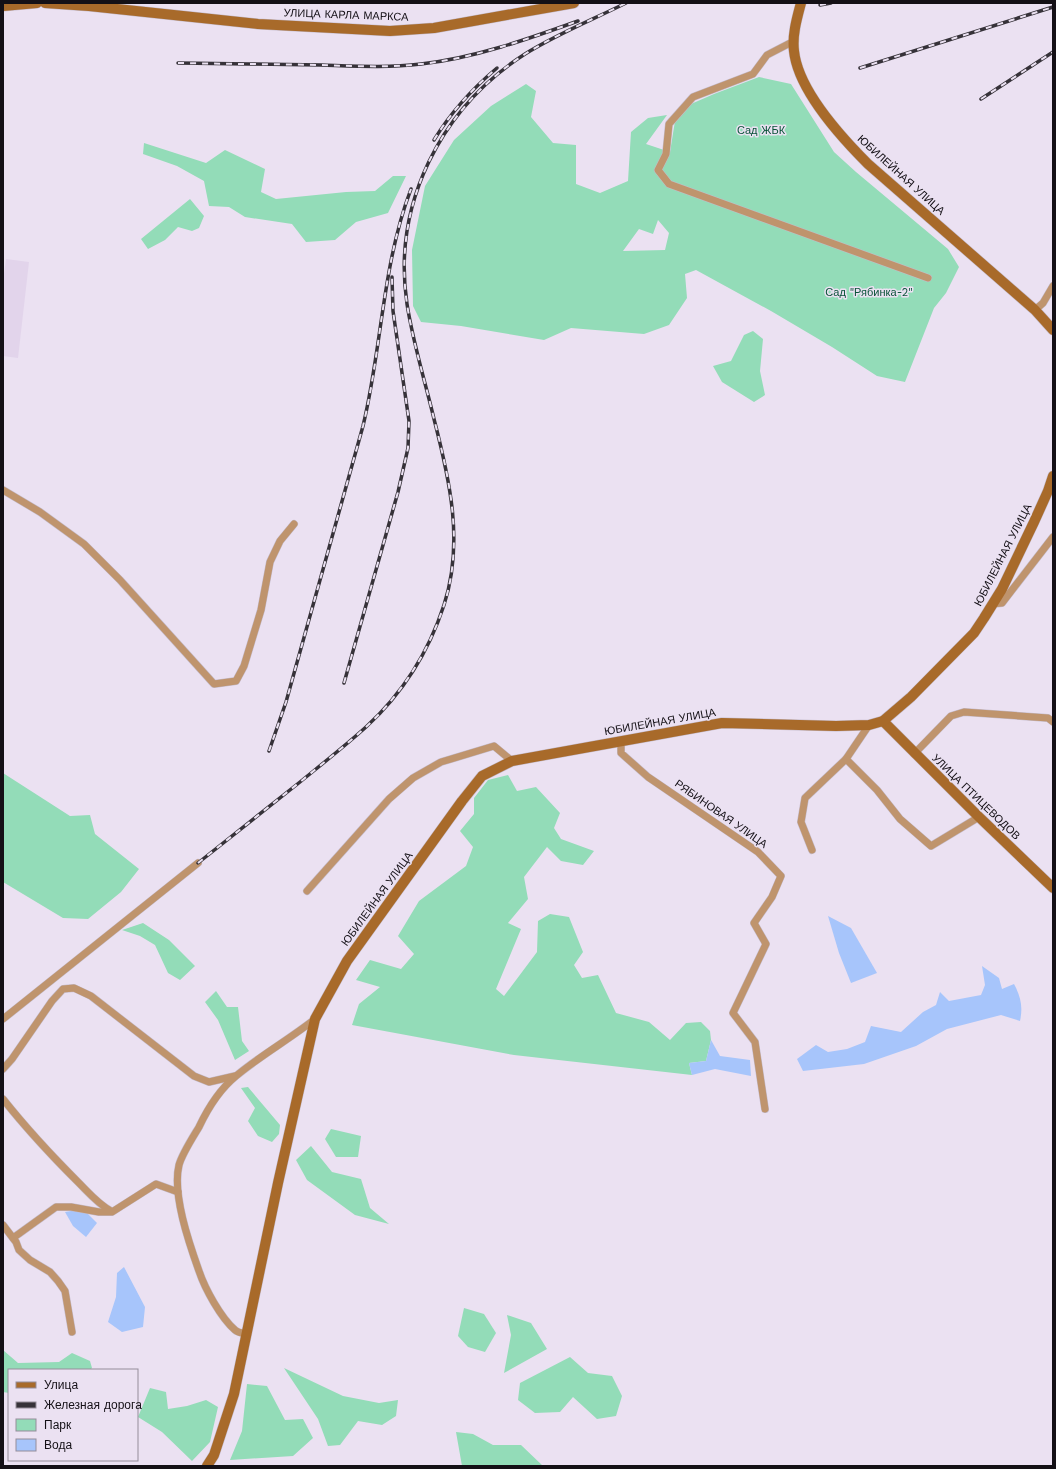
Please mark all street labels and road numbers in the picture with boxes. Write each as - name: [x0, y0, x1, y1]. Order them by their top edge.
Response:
- street label: УЛИЦА КАРЛА МАРКСА: [283, 6, 409, 24]
- street label: ЮБИЛЕЙНАЯ УЛИЦА: [855, 132, 948, 218]
- street label: ЮБИЛЕЙНАЯ УЛИЦА: [972, 501, 1035, 608]
- street label: ЮБИЛЕЙНАЯ УЛИЦА: [603, 706, 717, 738]
- street label: УЛИЦА ПТИЦЕВОДОВ: [929, 751, 1023, 843]
- street label: РЯБИНОВАЯ УЛИЦА: [672, 777, 770, 851]
- street label: ЮБИЛЕЙНАЯ УЛИЦА: [339, 849, 416, 948]

